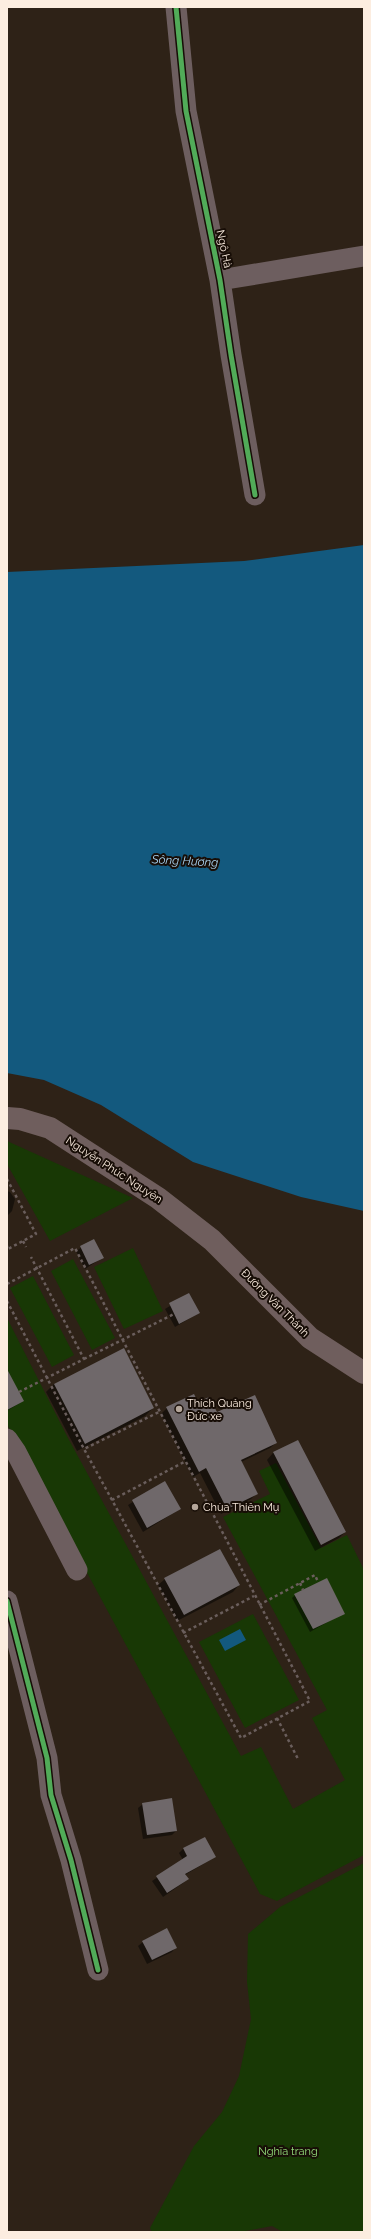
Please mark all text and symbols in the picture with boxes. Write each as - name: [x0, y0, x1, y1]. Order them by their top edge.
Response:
- street label: Ngô Hà: [214, 229, 234, 269]
- water label: Sông Hương: [150, 852, 219, 870]
- street label: Nguyễn Phúc Nguyên: [63, 1134, 165, 1206]
- street label: Đường Văn Thánh: [238, 1266, 312, 1340]
- place label: Thích Quảng Đức xe: [187, 1397, 252, 1423]
- marker: Thích Quảng Đức xe: [174, 1404, 184, 1414]
- place label: Chùa Thiên Mụ: [203, 1501, 279, 1514]
- marker: Chùa Thiên Mụ: [190, 1502, 200, 1512]
- park label: Nghĩa trang: [258, 2145, 318, 2158]

